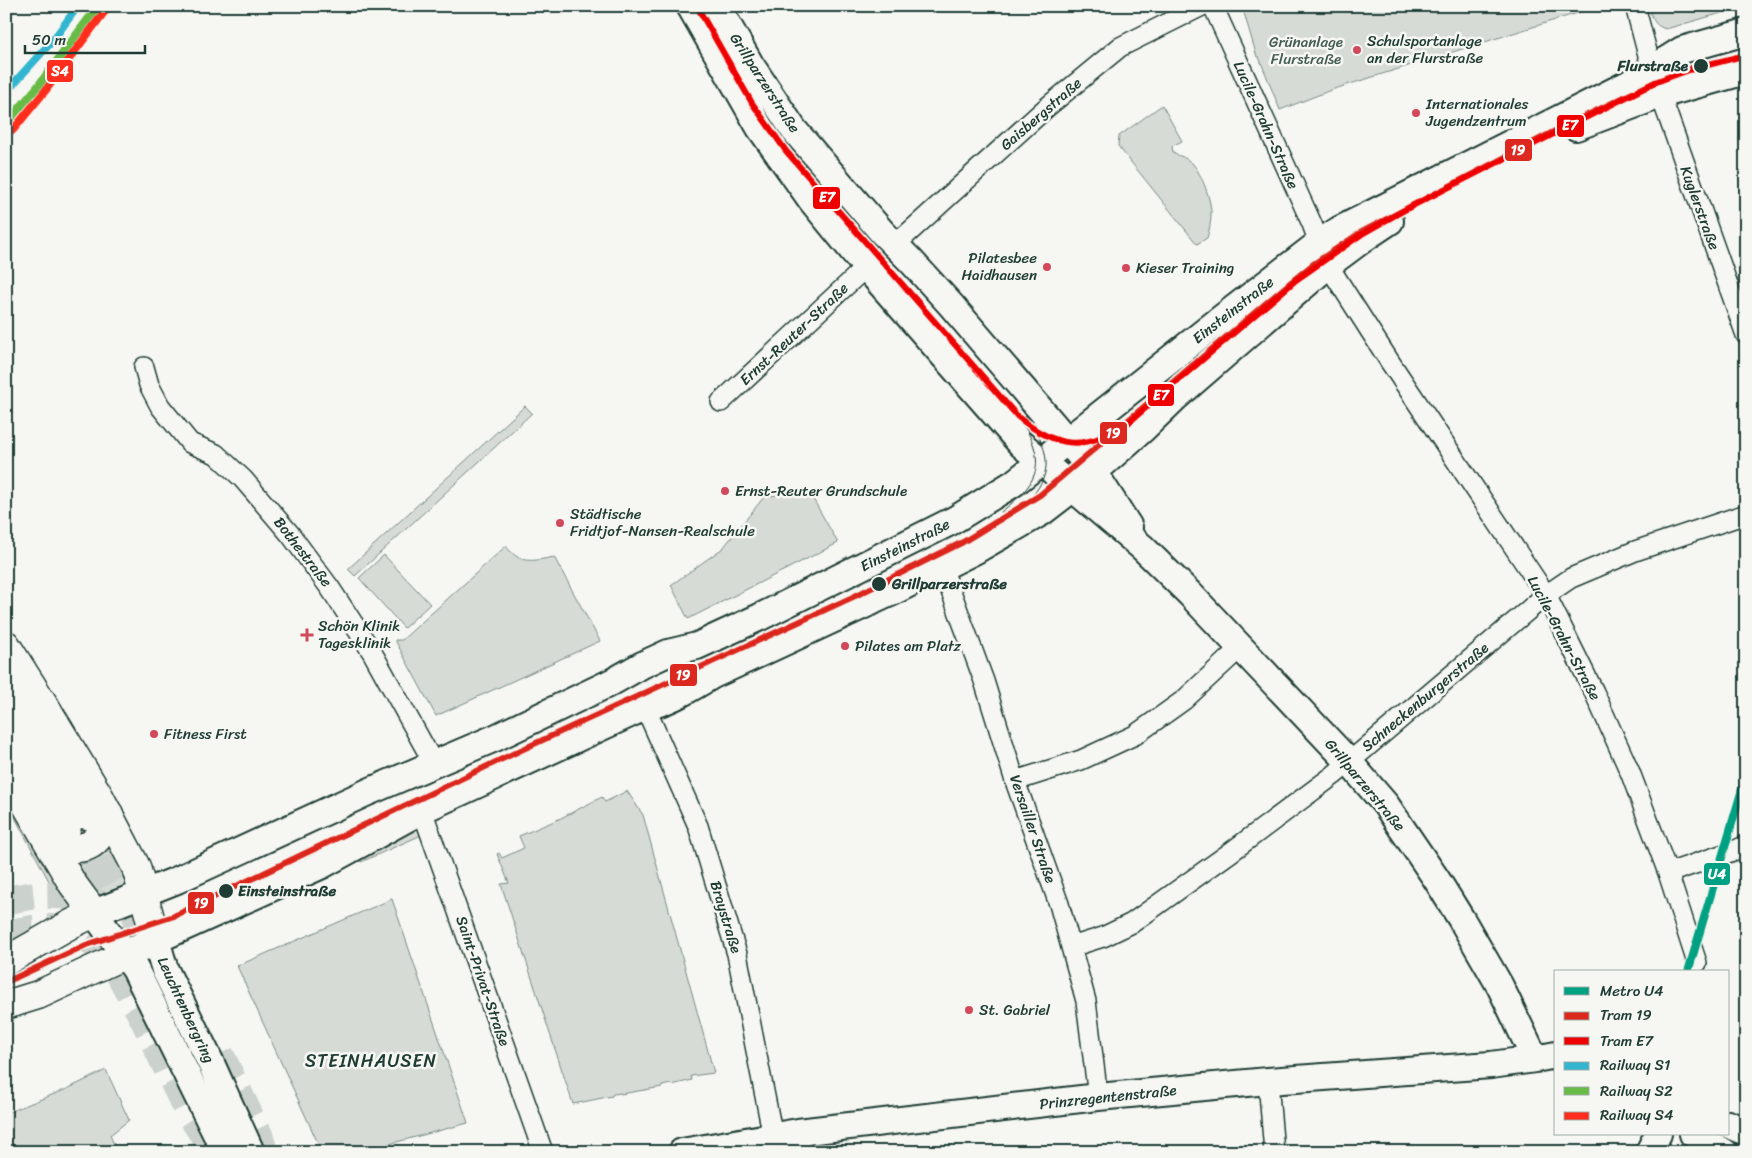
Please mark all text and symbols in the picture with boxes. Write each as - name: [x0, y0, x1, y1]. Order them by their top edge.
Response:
- scale bar: [25, 22, 145, 54]
- text: 50 m: [32, 27, 67, 53]
- street label: Grillparzerstraße: [723, 28, 807, 139]
- place label: Schulsportanlage an der Flurstraße: [1367, 28, 1484, 71]
- park label: Grünanlage Flurstraße: [1269, 29, 1343, 72]
- marker: Schulsportanlage an der Flurstraße: [1351, 44, 1363, 56]
- place label: Flurstraße: [1616, 53, 1689, 79]
- street label: Lucile-Grahn-Straße: [1226, 57, 1306, 194]
- marker: Flurstraße: [1692, 57, 1710, 75]
- line badge: S4: [46, 59, 74, 83]
- text: S4: [50, 59, 69, 84]
- street label: Gaisbergstraße: [994, 71, 1088, 157]
- place label: Internationales Jugendzentrum: [1425, 91, 1529, 134]
- marker: Internationales Jugendzentrum: [1410, 107, 1422, 119]
- text: E7: [1562, 113, 1579, 138]
- line badge: E7: [1556, 114, 1585, 138]
- line badge: 19: [1504, 138, 1533, 162]
- text: 19: [1511, 138, 1526, 163]
- street label: Kuglerstraße: [1673, 162, 1727, 254]
- text: E7: [819, 185, 836, 210]
- line badge: E7: [812, 186, 841, 210]
- place label: Pilatesbee Haidhausen: [961, 245, 1037, 288]
- place label: Kieser Training: [1136, 255, 1234, 281]
- marker: Pilatesbee Haidhausen: [1041, 261, 1053, 273]
- marker: Kieser Training: [1120, 262, 1132, 274]
- street label: Einsteinstraße: [1186, 269, 1280, 350]
- street label: Ernst-Reuter-Straße: [733, 276, 855, 392]
- line badge: E7: [1147, 383, 1175, 407]
- text: E7: [1153, 383, 1170, 408]
- line badge: 19: [1099, 421, 1128, 445]
- text: 19: [1106, 421, 1121, 446]
- place label: Ernst-Reuter Grundschule: [735, 478, 907, 504]
- marker: Ernst-Reuter Grundschule: [719, 485, 731, 497]
- place label: Städtische Fridtjof-Nansen-Realschule: [570, 501, 755, 544]
- street label: Bothestraße: [267, 511, 339, 593]
- street label: Einsteinstraße: [855, 511, 955, 579]
- marker: Städtische Fridtjof-Nansen-Realschule: [554, 517, 566, 529]
- place label: Grillparzerstraße: [891, 571, 1007, 597]
- street label: Lucile-Grahn-Straße: [1520, 571, 1608, 705]
- marker: Grillparzerstraße: [870, 575, 888, 593]
- place label: Schön Klinik Tagesklinik: [318, 613, 400, 656]
- marker: Schön Klinik Tagesklinik: [300, 628, 314, 642]
- place label: Pilates am Platz: [855, 633, 962, 659]
- street label: Schneckenburgerstraße: [1355, 636, 1495, 758]
- marker: Pilates am Platz: [839, 640, 851, 652]
- line badge: 19: [669, 663, 698, 687]
- text: 19: [676, 663, 691, 688]
- place label: Fitness First: [164, 721, 247, 747]
- marker: Fitness First: [148, 728, 160, 740]
- street label: Grillparzerstraße: [1318, 733, 1412, 838]
- street label: Versailler Straße: [1002, 771, 1064, 887]
- line badge: U4: [1703, 862, 1731, 886]
- text: U4: [1708, 862, 1726, 887]
- street label: Braystraße: [703, 877, 749, 957]
- place label: Einsteinstraße: [238, 878, 336, 904]
- marker: Einsteinstraße: [217, 882, 235, 900]
- line badge: 19: [187, 891, 215, 915]
- text: 19: [194, 891, 209, 916]
- street label: Saint-Privat-Straße: [448, 912, 518, 1050]
- street label: Leuchtenbergring: [150, 952, 222, 1068]
- legend: [1554, 970, 1730, 1136]
- text: Metro U4: [1600, 978, 1663, 1004]
- place label: St. Gabriel: [979, 997, 1051, 1023]
- text: Tram 19: [1600, 1002, 1652, 1028]
- marker: St. Gabriel: [963, 1004, 975, 1016]
- text: Tram E7: [1600, 1028, 1654, 1054]
- district label: STEINHAUSEN: [305, 1045, 437, 1077]
- text: Railway S1: [1600, 1052, 1670, 1078]
- street label: Prinzregentenstraße: [1038, 1077, 1178, 1117]
- text: Railway S2: [1600, 1078, 1673, 1104]
- text: Railway S4: [1600, 1102, 1673, 1128]

